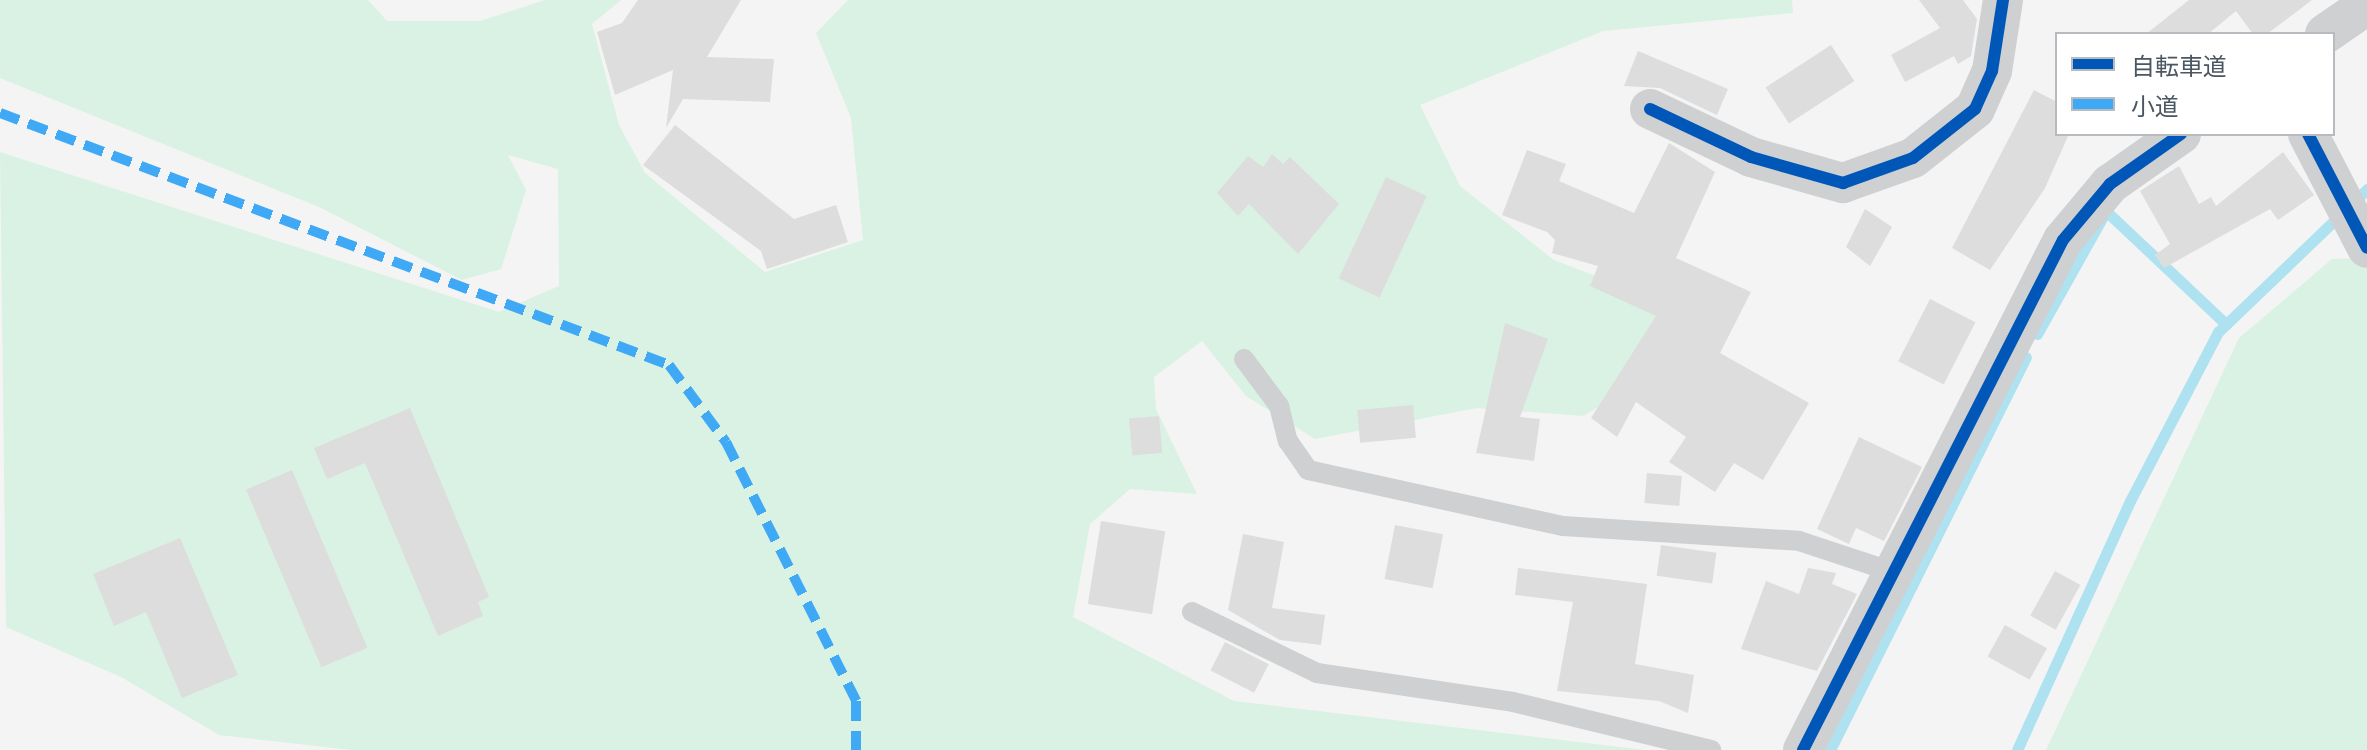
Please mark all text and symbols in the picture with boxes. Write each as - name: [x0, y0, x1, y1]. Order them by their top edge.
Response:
- legend: [2055, 32, 2335, 136]
- text: 自転車道: [2131, 53, 2227, 80]
- text: 小道: [2131, 93, 2179, 120]

